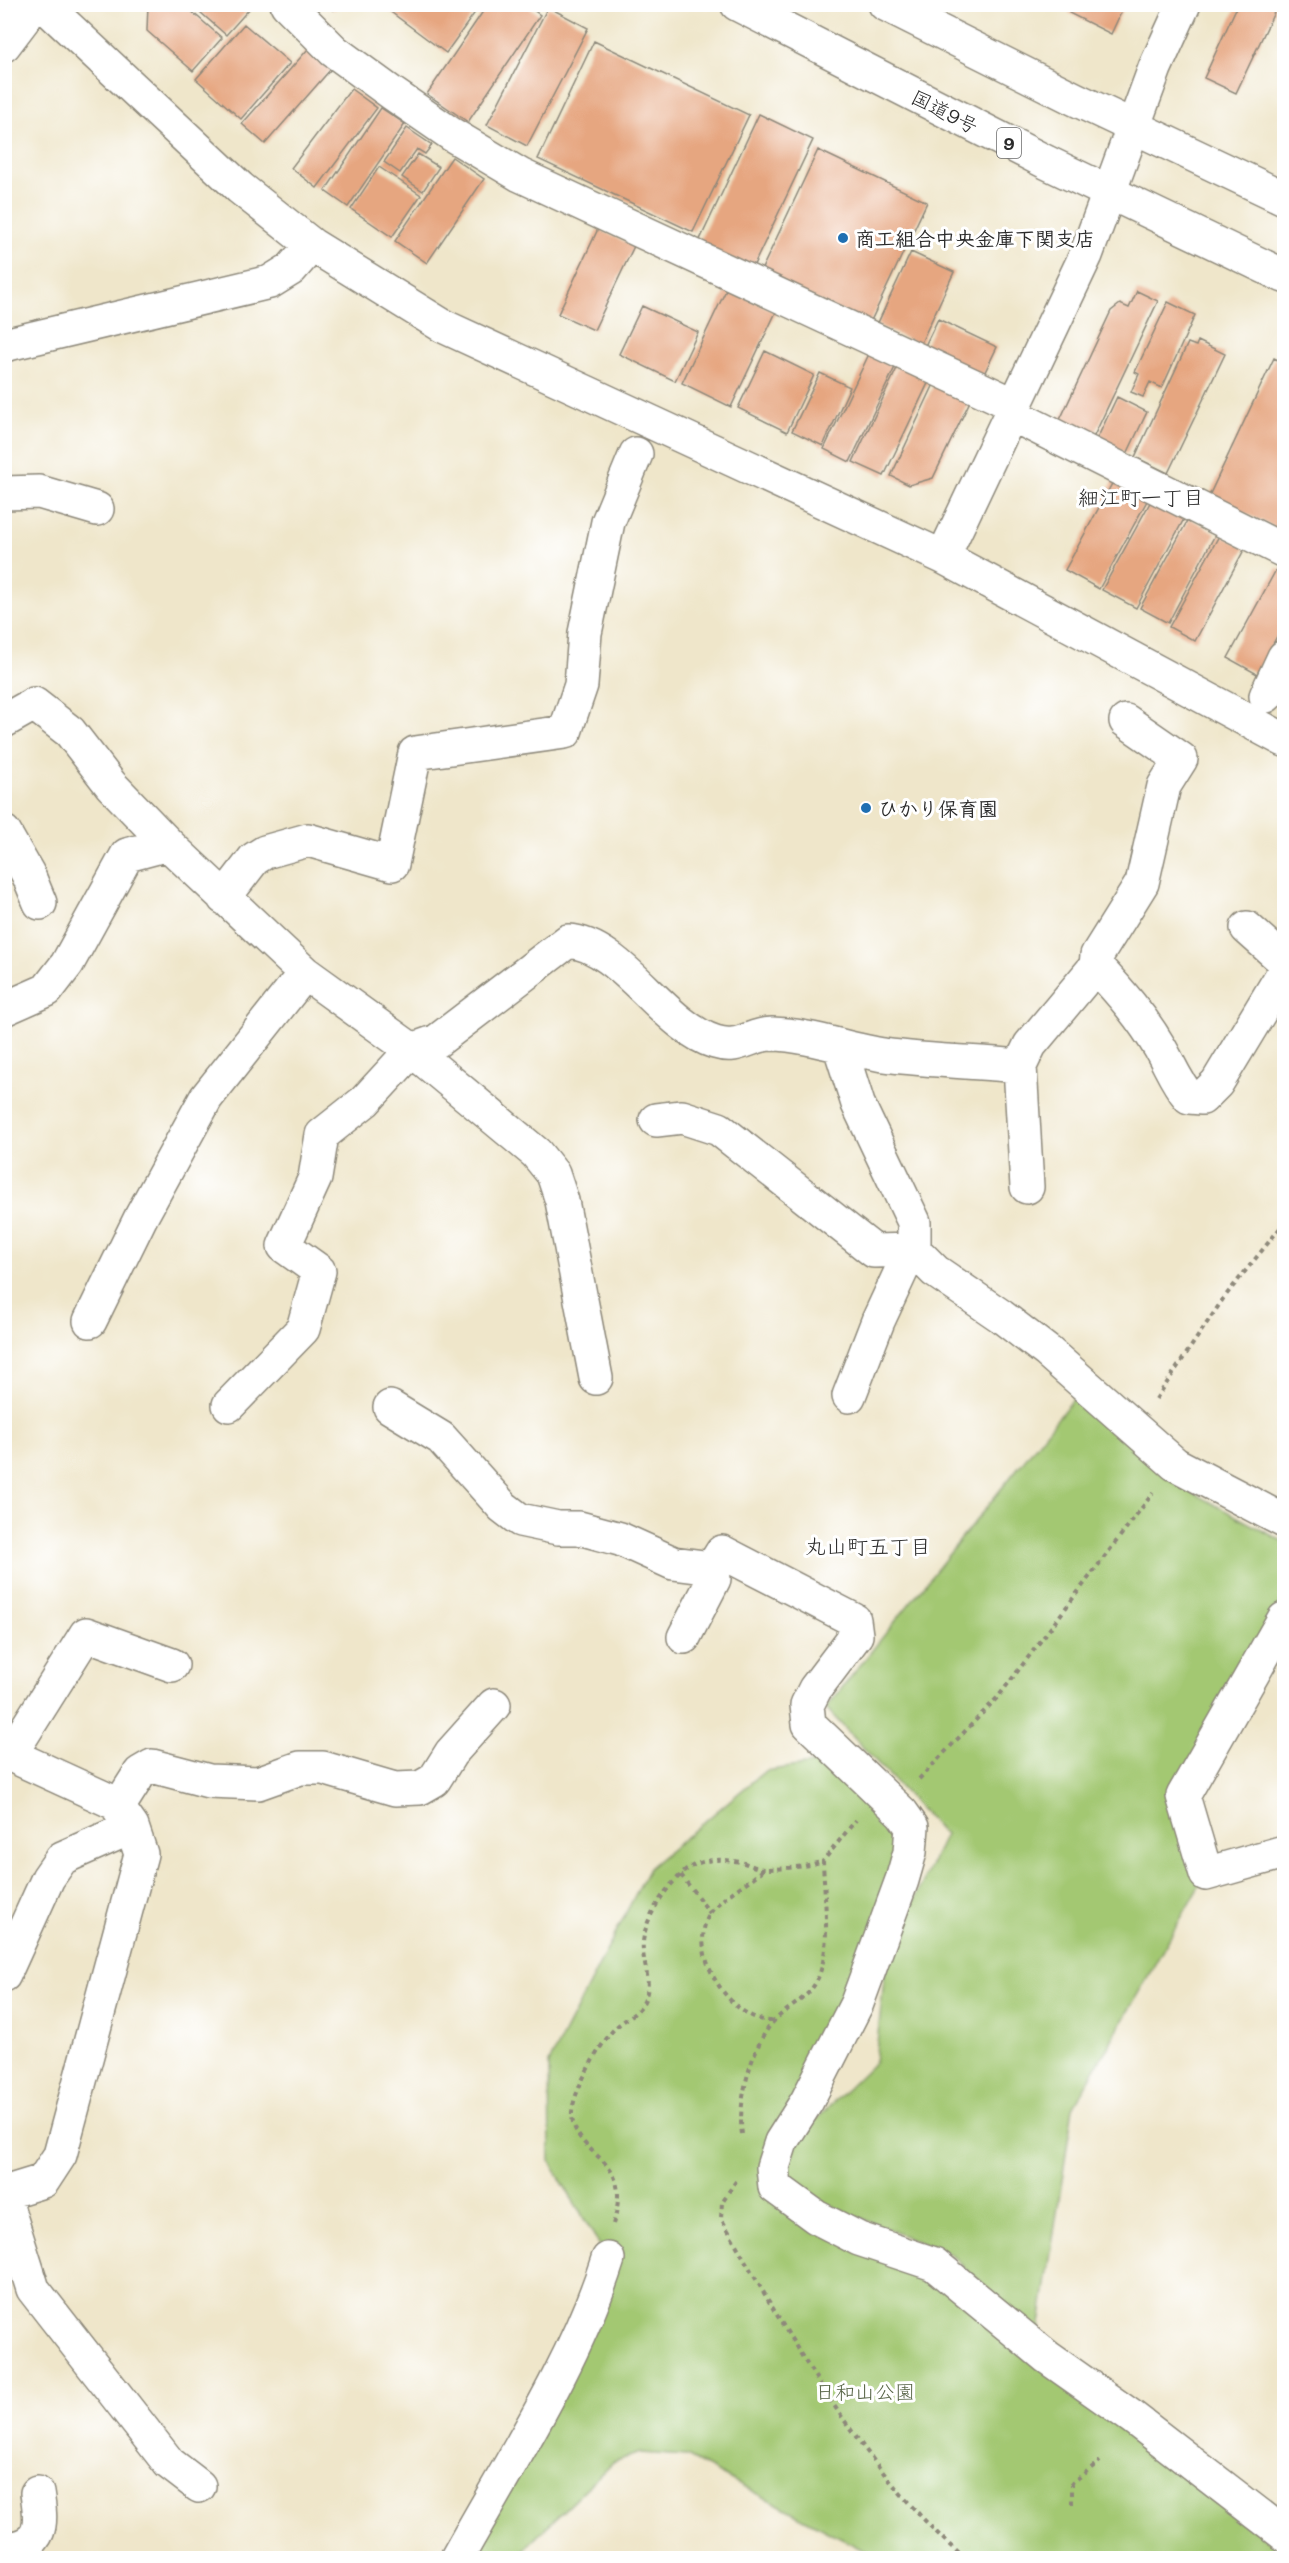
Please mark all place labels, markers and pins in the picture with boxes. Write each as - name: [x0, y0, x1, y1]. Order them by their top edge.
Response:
- place label: 商工組合中央金庫下関支店: [855, 225, 1095, 251]
- marker: 商工組合中央金庫下関支店: [836, 231, 850, 245]
- place label: ひかり保育園: [878, 795, 998, 821]
- marker: ひかり保育園: [859, 801, 873, 815]

